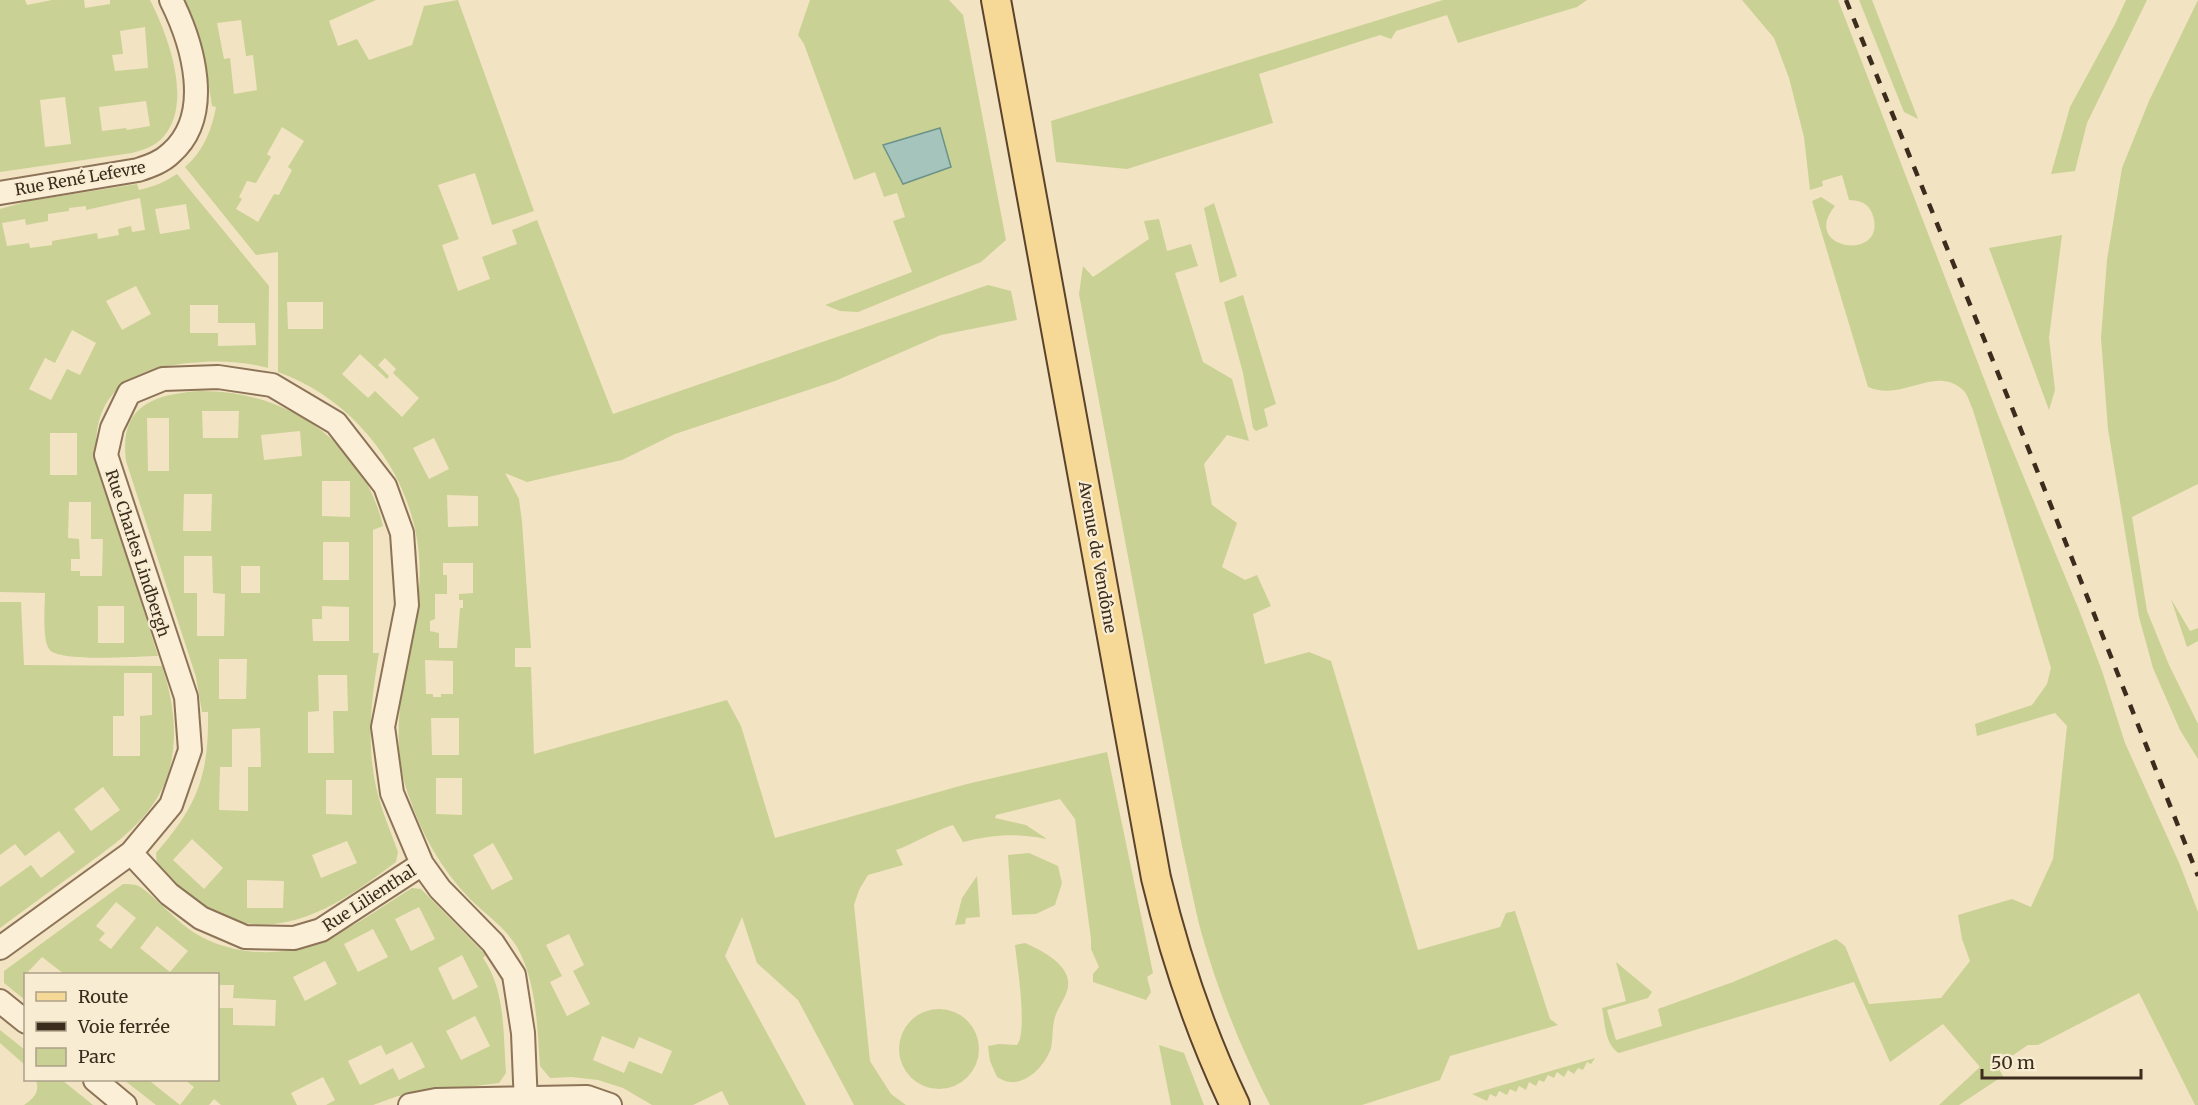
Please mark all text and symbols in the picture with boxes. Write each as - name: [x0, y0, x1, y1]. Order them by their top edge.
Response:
- street label: Rue René Lefevre: [13, 157, 147, 199]
- street label: Rue Charles Lindbergh: [101, 467, 175, 640]
- street label: Avenue de Vendôme: [1075, 479, 1121, 634]
- street label: Rue Lilienthal: [319, 860, 419, 936]
- legend: [24, 973, 219, 1081]
- text: Route: [78, 985, 128, 1008]
- text: Voie ferrée: [77, 1015, 170, 1038]
- scale bar: [1982, 1042, 2141, 1080]
- text: Parc: [78, 1045, 116, 1068]
- text: 50 m: [1991, 1051, 2035, 1074]

